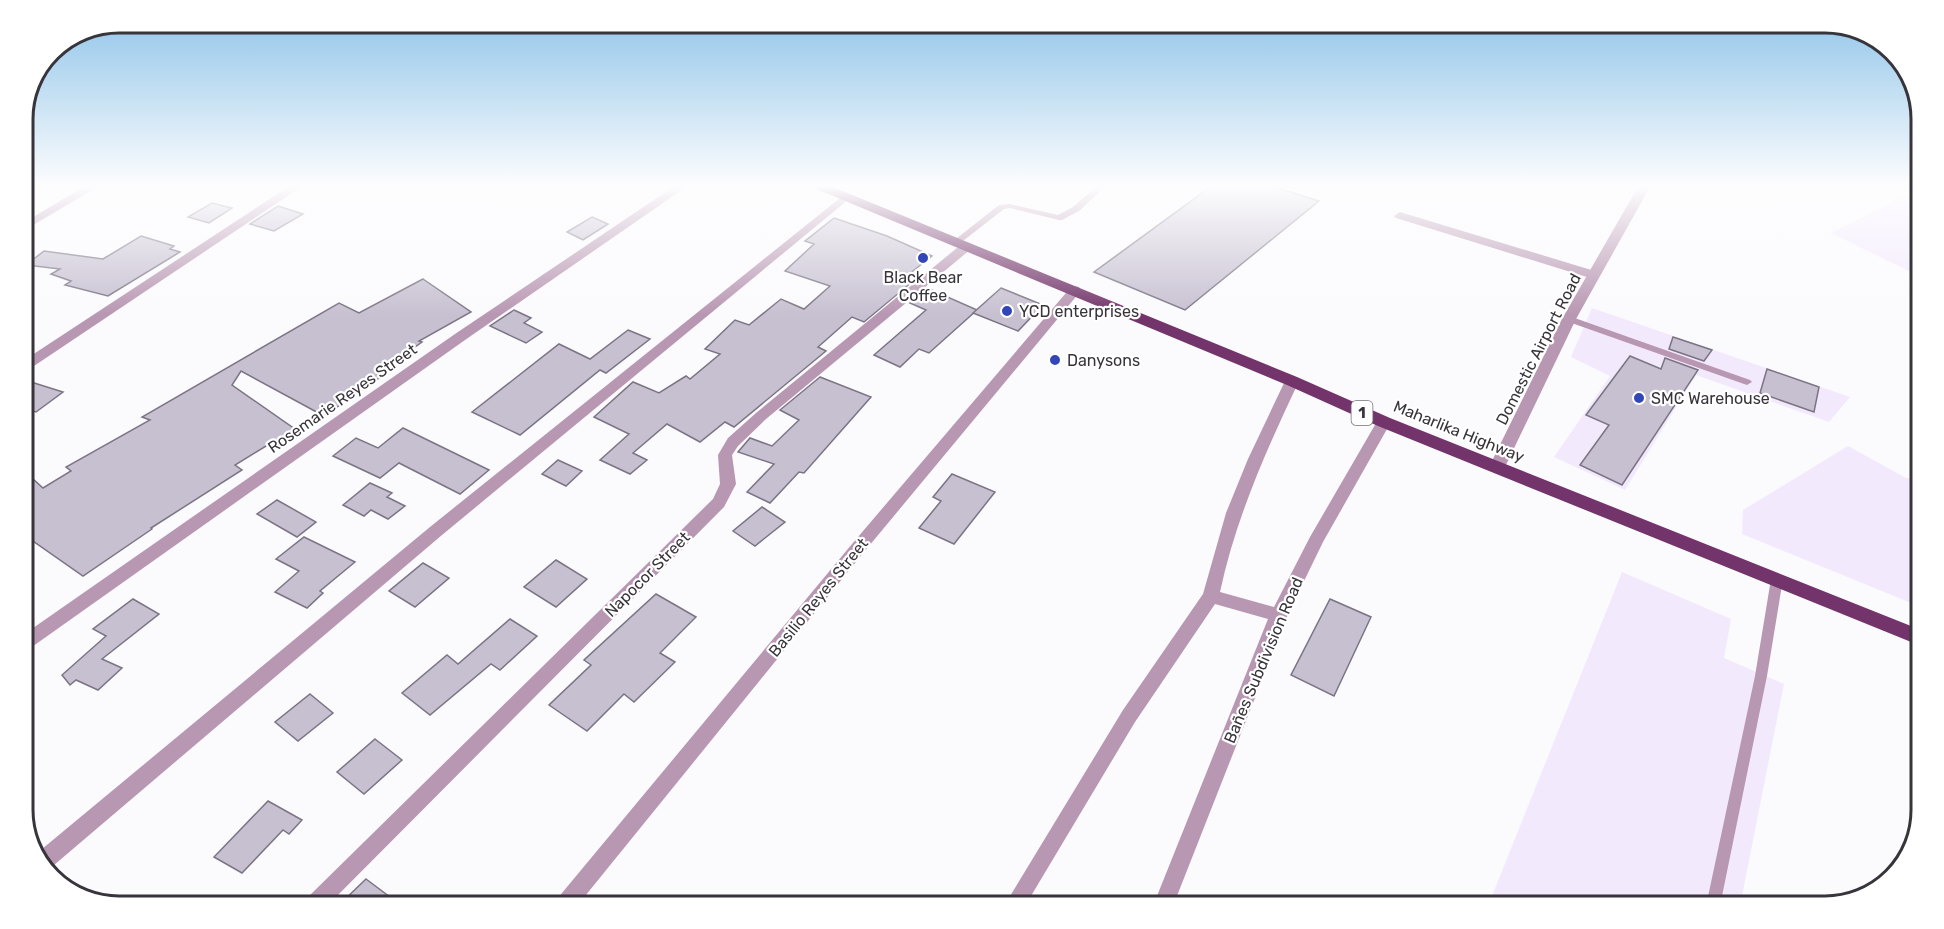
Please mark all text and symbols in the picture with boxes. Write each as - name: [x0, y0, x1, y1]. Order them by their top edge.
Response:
- marker: Black Bear Coffee: [916, 251, 930, 265]
- place label: Black Bear Coffee: [884, 268, 962, 305]
- street label: Domestic Airport Road: [1492, 270, 1585, 428]
- place label: YCD enterprises: [1019, 302, 1139, 321]
- marker: YCD enterprises: [1000, 304, 1014, 318]
- street label: Rosemarie Reyes Street: [264, 340, 420, 457]
- place label: Danysons: [1067, 351, 1140, 370]
- marker: Danysons: [1048, 353, 1062, 367]
- place label: SMC Warehouse: [1651, 389, 1770, 408]
- marker: SMC Warehouse: [1632, 391, 1646, 405]
- street label: Maharlika Highway: [1391, 397, 1527, 466]
- road number: 1: [1352, 401, 1372, 425]
- street label: Napocor Street: [601, 528, 694, 621]
- street label: Basilio Reyes Street: [765, 534, 872, 661]
- street label: Bañes Subdivision Road: [1220, 574, 1307, 746]

